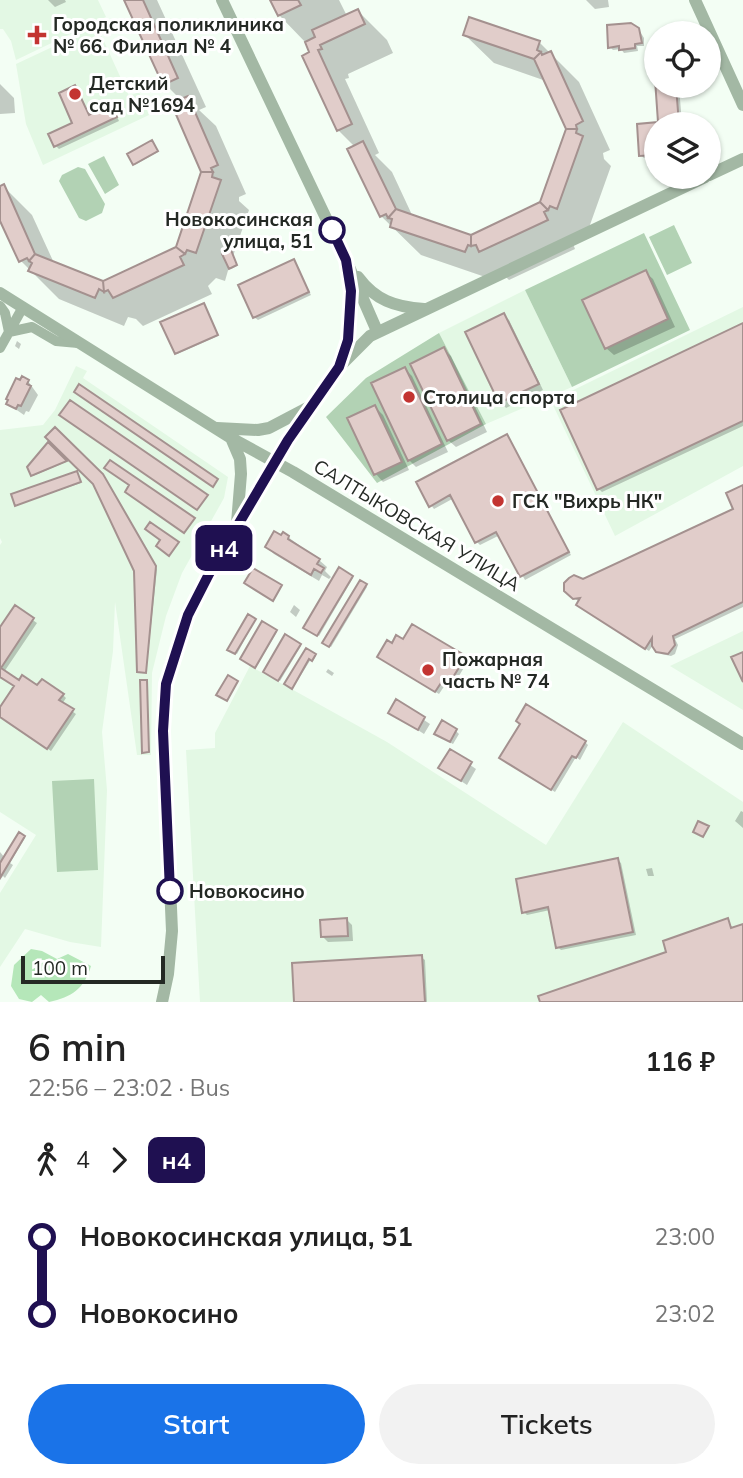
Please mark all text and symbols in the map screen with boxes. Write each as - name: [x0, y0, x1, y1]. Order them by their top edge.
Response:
- place label: Городская поликлиника № 66. Филиал № 4: [53, 12, 284, 58]
- map controls: [644, 21, 721, 189]
- button: locate: [644, 21, 721, 98]
- marker: Городская поликлиника № 66. Филиал № 4: [27, 25, 47, 45]
- place label: Детский сад №1694: [89, 71, 196, 117]
- marker: Детский сад №1694: [67, 86, 83, 102]
- button: layers: [644, 112, 721, 189]
- place label: Новокосинская улица, 51: [165, 207, 313, 253]
- marker: Новокосинская улица, 51: [319, 217, 345, 243]
- place label: Столица спорта: [423, 385, 575, 409]
- marker: Столица спорта: [401, 389, 417, 405]
- street label: САЛТЫКОВСКАЯ УЛИЦА: [309, 454, 525, 596]
- place label: ГСК "Вихрь НК": [512, 489, 662, 513]
- marker: ГСК "Вихрь НК": [490, 493, 506, 509]
- line badge: н4: [192, 525, 256, 571]
- text: н4: [209, 533, 239, 563]
- place label: Пожарная часть № 74: [442, 647, 550, 693]
- marker: Пожарная часть № 74: [420, 662, 436, 678]
- marker: Новокосино: [157, 878, 183, 904]
- place label: Новокосино: [189, 879, 305, 903]
- scale bar: [21, 953, 164, 985]
- text: 100 m: [32, 956, 88, 980]
- text: 6 min: [28, 1023, 127, 1071]
- text: 116 ₽: [645, 1045, 715, 1078]
- text: 22:56 – 23:02 · Bus: [28, 1073, 230, 1102]
- icon: walk: [28, 1141, 66, 1179]
- icon: forward: [100, 1141, 138, 1179]
- text: 4: [76, 1145, 90, 1174]
- text: н4: [162, 1145, 191, 1175]
- text: Новокосинская улица, 51: [80, 1220, 413, 1253]
- text: 23:00: [655, 1222, 715, 1251]
- text: Новокосино: [80, 1297, 239, 1330]
- text: 23:02: [655, 1299, 715, 1328]
- button: Start: [28, 1384, 365, 1464]
- button: Tickets: [379, 1384, 715, 1464]

